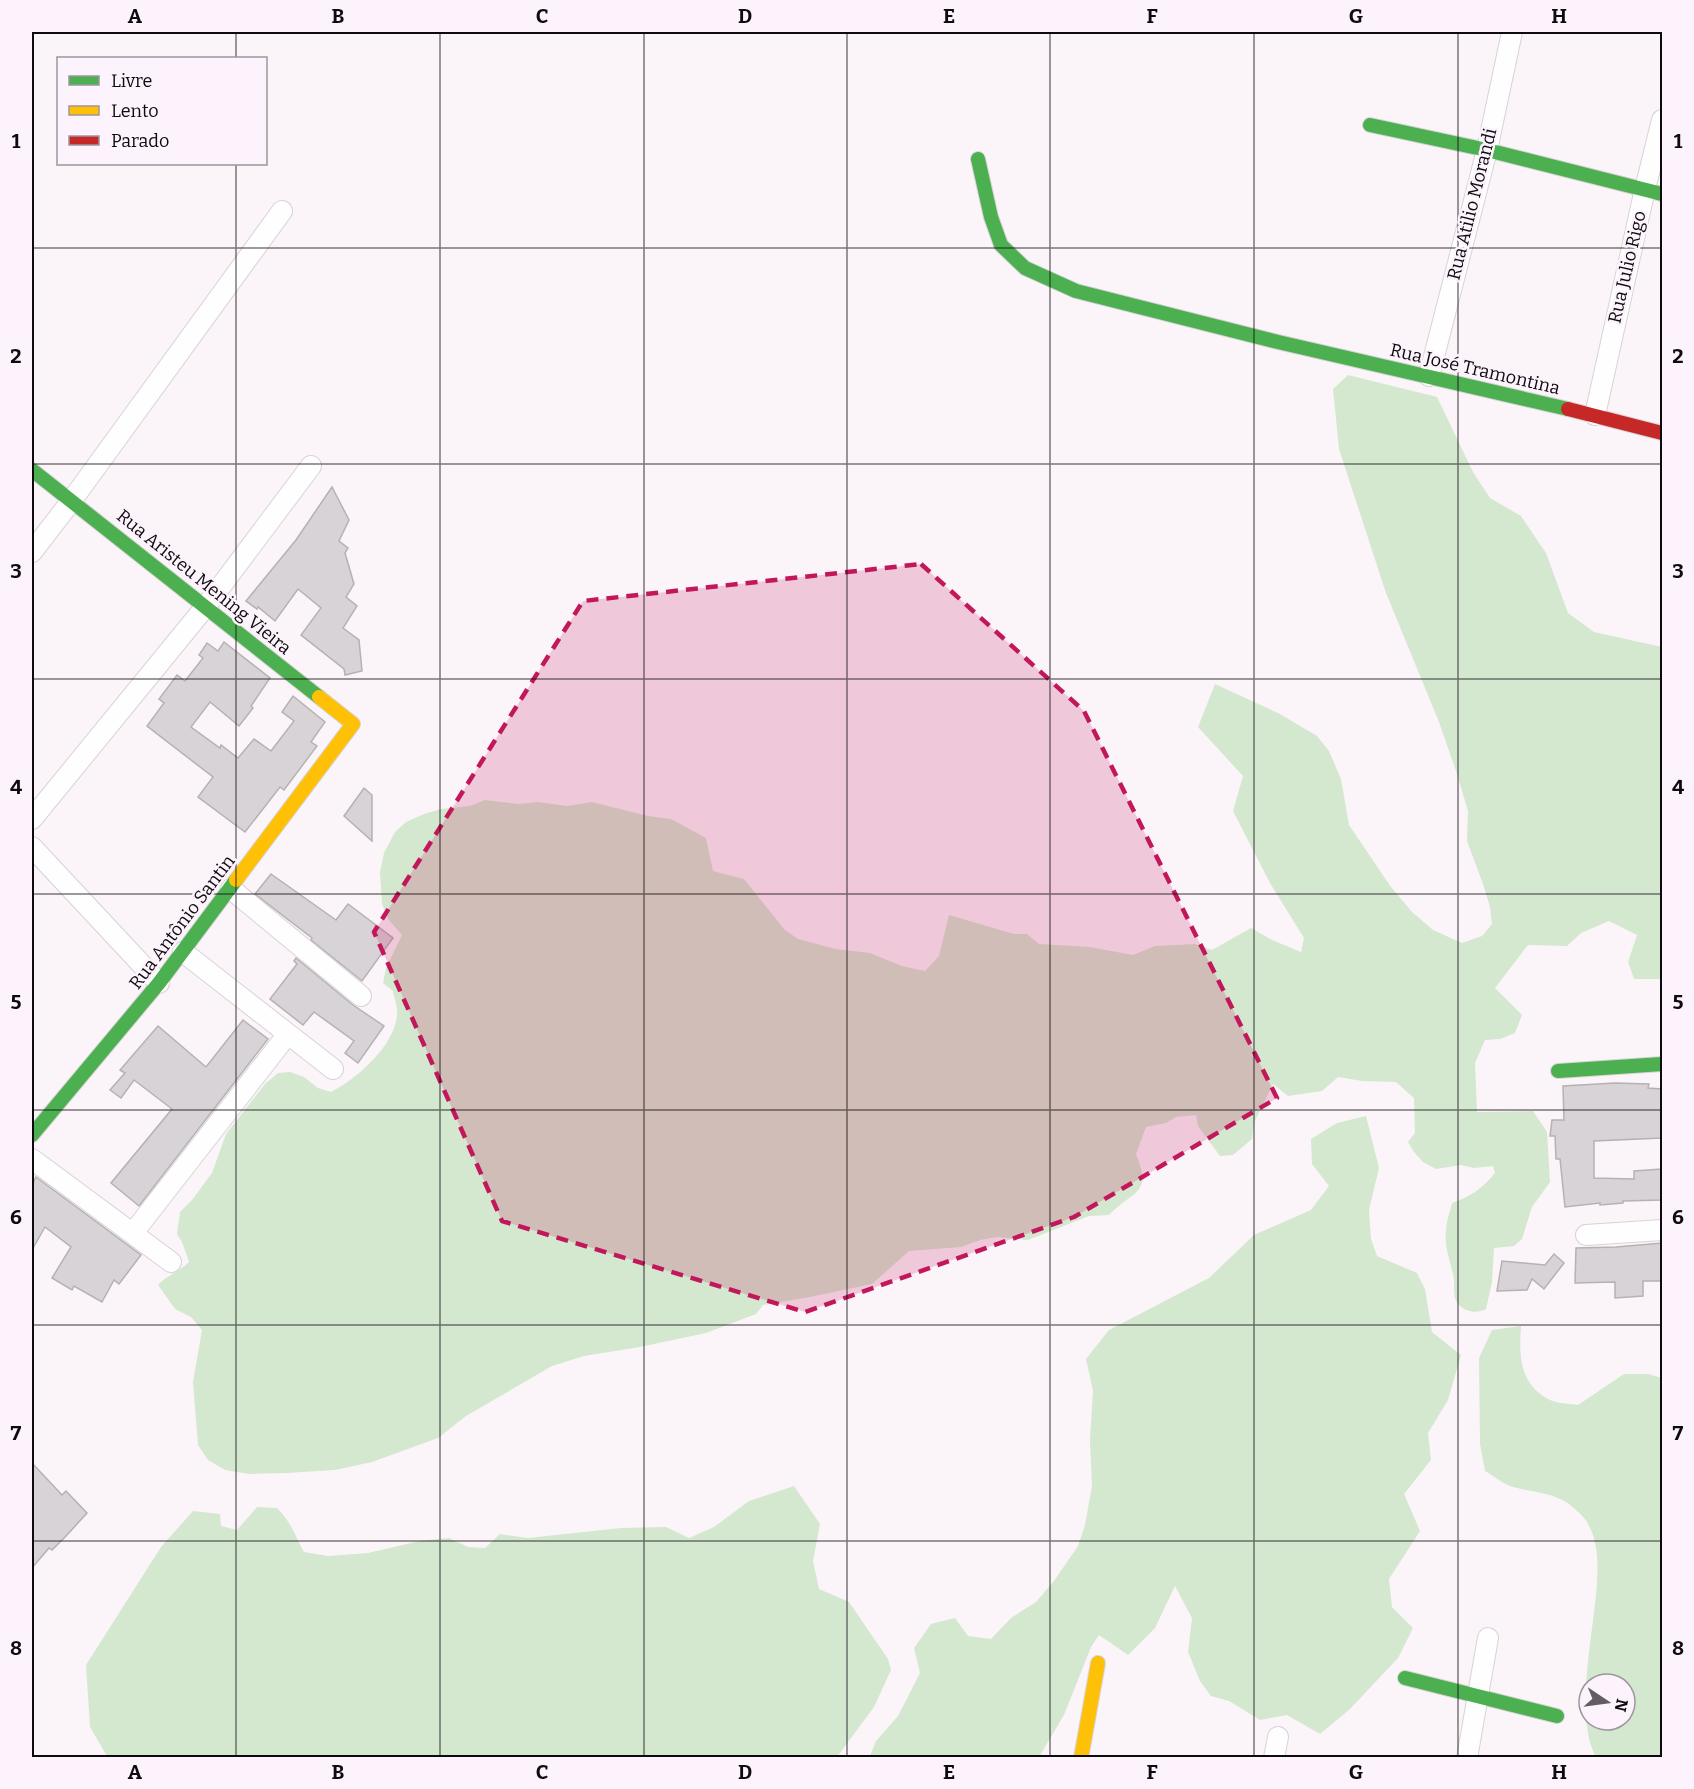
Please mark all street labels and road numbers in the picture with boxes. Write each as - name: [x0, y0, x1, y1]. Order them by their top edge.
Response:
- street label: Rua Atilio Morandi: [1443, 126, 1501, 282]
- street label: Rua Julio Rigo: [1603, 209, 1651, 325]
- street label: Rua José Tramontina: [1388, 339, 1562, 399]
- street label: Rua Aristeu Mening Vieira: [112, 505, 296, 659]
- street label: Rua Antônio Santin: [124, 850, 240, 993]

